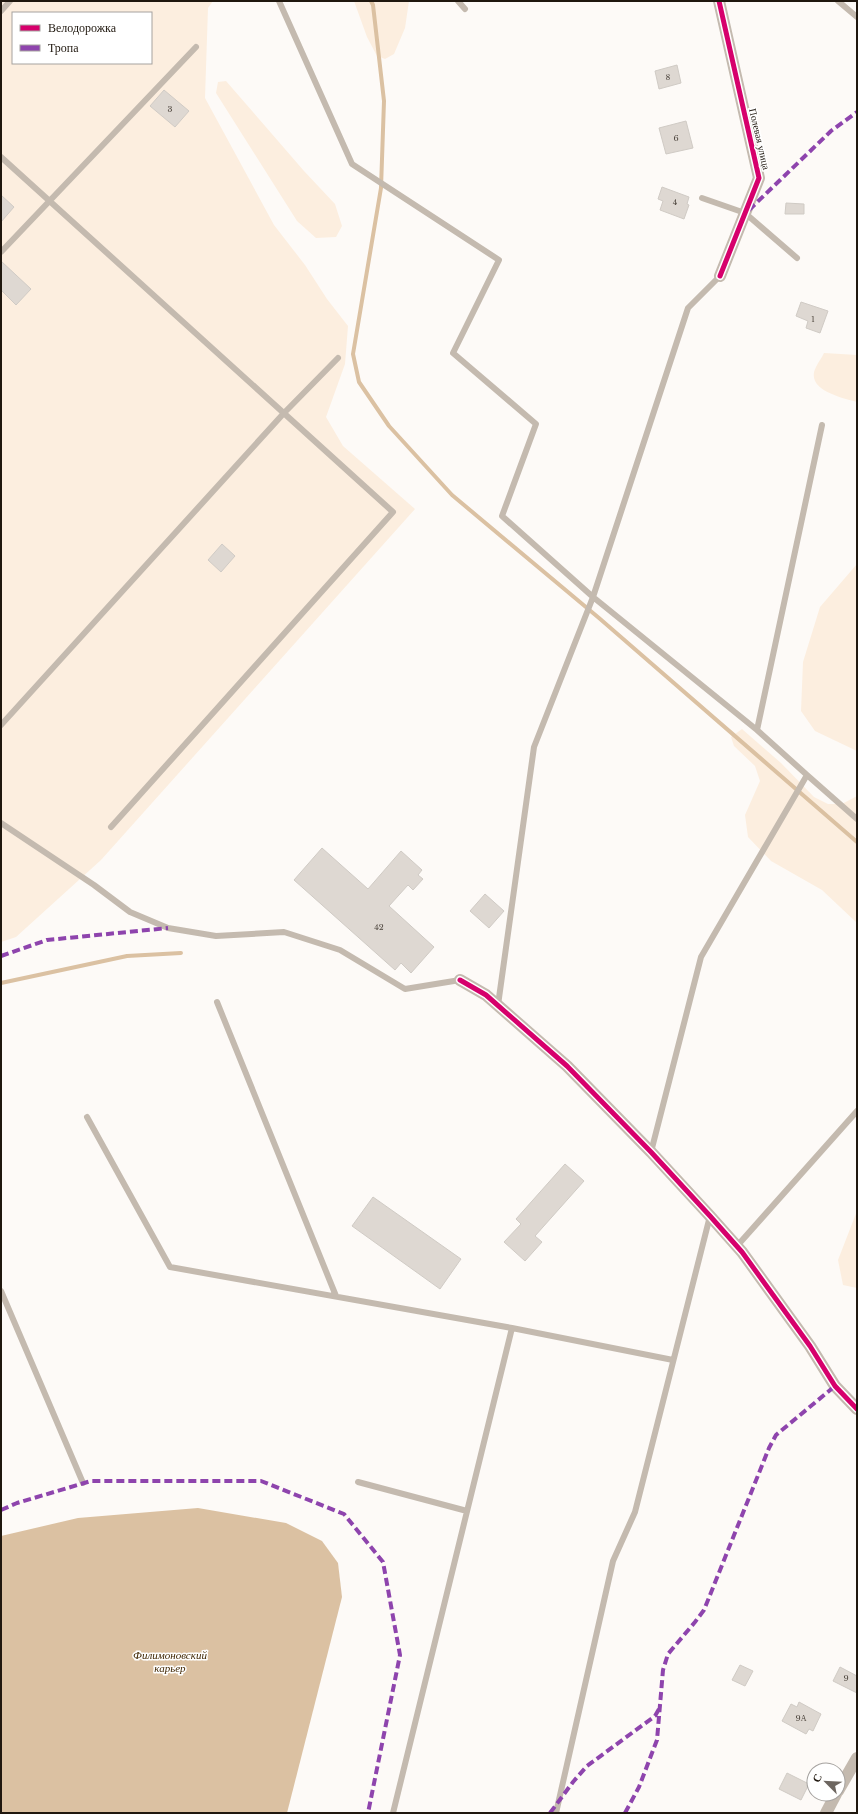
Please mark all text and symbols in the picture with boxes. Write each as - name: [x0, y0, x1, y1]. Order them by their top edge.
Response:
- legend: [12, 12, 152, 64]
- text: Велодорожка: [48, 20, 117, 35]
- text: Тропа: [48, 40, 79, 55]
- house number: 8: [666, 72, 671, 82]
- house number: 3: [168, 104, 173, 114]
- street label: Полевая улица: [746, 107, 773, 172]
- house number: 6: [673, 133, 679, 143]
- house number: 4: [673, 197, 678, 207]
- house number: 1: [811, 314, 815, 324]
- house number: 42: [374, 922, 384, 932]
- water label: Филимоновский карьер: [133, 1648, 207, 1675]
- house number: 9: [843, 1673, 849, 1683]
- house number: 9А: [796, 1713, 807, 1723]
- north arrow: [806, 1762, 846, 1802]
- text: С: [809, 1771, 825, 1784]

